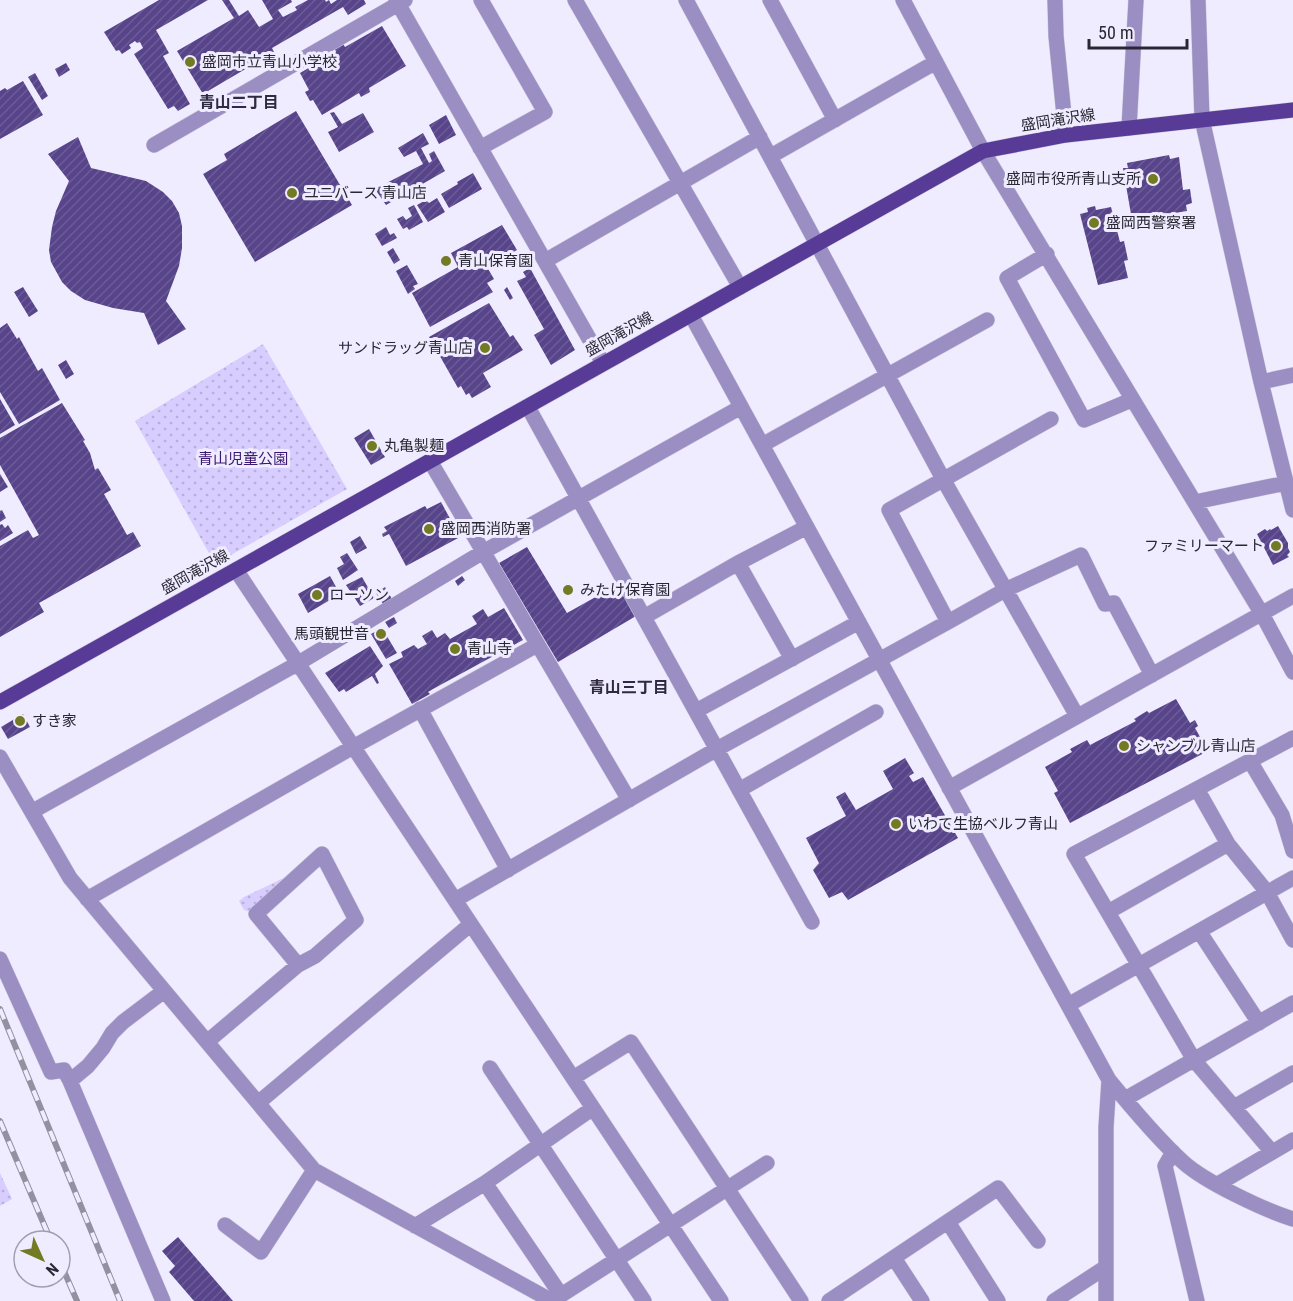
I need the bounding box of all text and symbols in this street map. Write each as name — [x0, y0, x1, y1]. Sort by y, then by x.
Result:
scale bar — [1089, 12, 1186, 50]
text: 50 m — [1098, 22, 1133, 43]
place label: 盛岡市立青山小学校 — [202, 53, 337, 71]
marker: 盛岡市立青山小学校 — [183, 55, 197, 69]
district label: 青山二丁目 — [199, 93, 279, 112]
street label: 盛岡滝沢線 — [1020, 105, 1096, 135]
place label: 盛岡市役所青山支所 — [1006, 170, 1141, 188]
marker: 盛岡市役所青山支所 — [1146, 172, 1160, 186]
place label: ユニバース 青山店 — [304, 184, 427, 202]
marker: ユニバース 青山店 — [285, 186, 299, 200]
place label: 盛岡西警察署 — [1106, 214, 1196, 232]
marker: 盛岡西警察署 — [1087, 216, 1101, 230]
place label: 青山保育園 — [458, 252, 533, 270]
marker: 青山保育園 — [439, 254, 453, 268]
street label: 盛岡滝沢線 — [582, 308, 656, 360]
place label: サンドラッグ青山店 — [338, 339, 473, 357]
marker: サンドラッグ青山店 — [478, 341, 492, 355]
place label: 丸亀製麺 — [384, 437, 444, 455]
marker: 丸亀製麺 — [365, 439, 379, 453]
park label: 青山児童公園 — [198, 450, 288, 468]
place label: 盛岡西消防署 — [441, 520, 531, 538]
marker: 盛岡西消防署 — [422, 522, 436, 536]
place label: ファミリーマート — [1144, 537, 1264, 555]
marker: ファミリーマート — [1269, 539, 1283, 553]
street label: 盛岡滝沢線 — [158, 546, 232, 598]
place label: みたけ保育園 — [580, 581, 670, 599]
marker: みたけ保育園 — [561, 583, 575, 597]
place label: ローソン — [329, 586, 389, 604]
marker: ローソン — [310, 588, 324, 602]
place label: 馬頭観世音 — [294, 625, 369, 643]
marker: 馬頭観世音 — [374, 627, 388, 641]
place label: 青山寺 — [467, 640, 512, 658]
marker: 青山寺 — [448, 642, 462, 656]
district label: 青山三丁目 — [589, 678, 669, 697]
place label: すき家 — [32, 712, 77, 730]
marker: すき家 — [13, 714, 27, 728]
place label: シャンブル青山店 — [1136, 737, 1256, 755]
marker: シャンブル青山店 — [1117, 739, 1131, 753]
place label: いわて生協ベルフ青山 — [908, 815, 1058, 833]
marker: いわて生協ベルフ青山 — [889, 817, 903, 831]
north arrow — [12, 1229, 72, 1289]
text: N — [42, 1259, 62, 1279]

